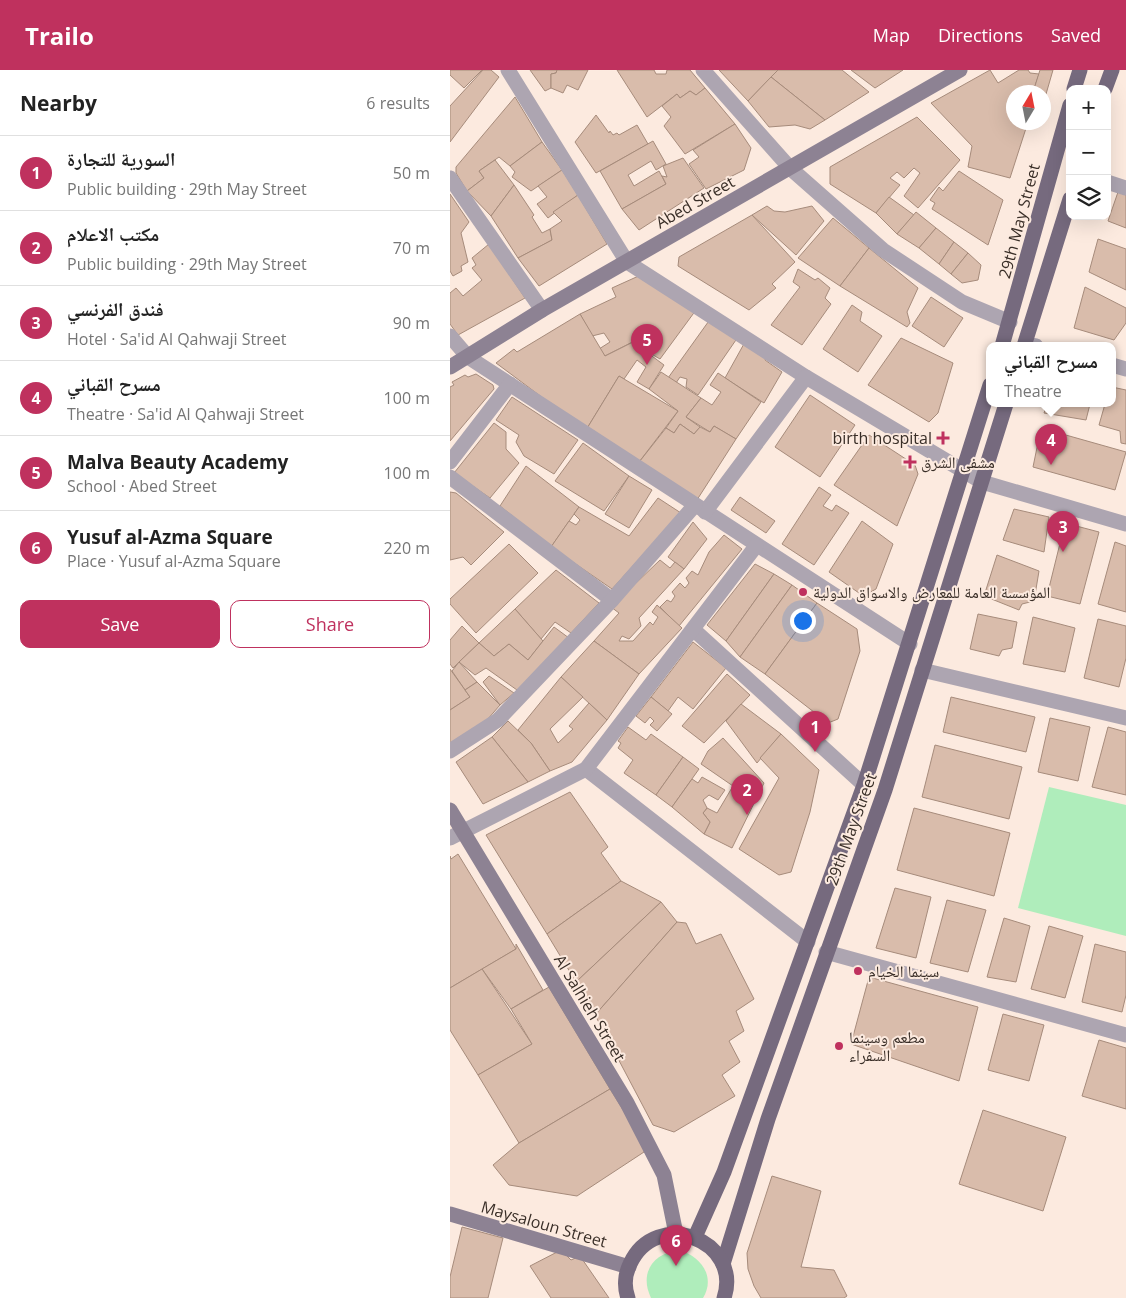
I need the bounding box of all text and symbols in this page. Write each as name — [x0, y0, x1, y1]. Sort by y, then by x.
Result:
text: Trailo — [25, 19, 94, 52]
text: Map — [873, 23, 910, 47]
text: Directions — [938, 23, 1023, 47]
text: Saved — [1051, 23, 1101, 47]
north arrow — [1006, 85, 1051, 130]
map controls — [1066, 85, 1111, 220]
button: + — [1066, 85, 1111, 130]
text: Nearby — [20, 89, 97, 117]
text: 6 results — [366, 92, 430, 114]
button: − — [1066, 130, 1111, 175]
text: السورية للتجارة — [67, 146, 175, 172]
street label: 29th May Street — [993, 161, 1045, 281]
text: 1 — [31, 162, 41, 184]
text: 50 m — [393, 162, 430, 184]
street label: Abed Street — [652, 170, 739, 233]
button: layers — [1066, 175, 1111, 220]
text: Public building · 29th May Street — [67, 178, 307, 200]
text: مكتب الاعلام — [67, 221, 159, 247]
text: 2 — [31, 237, 41, 259]
text: 70 m — [393, 237, 430, 259]
text: Public building · 29th May Street — [67, 253, 307, 275]
text: فندق الفرنسي — [67, 296, 164, 322]
text: 3 — [31, 312, 41, 334]
text: 90 m — [393, 312, 430, 334]
pin: 5 — [631, 324, 663, 365]
text: Hotel · Sa'id Al Qahwaji Street — [67, 328, 287, 350]
popup — [986, 342, 1116, 407]
text: مسرح القباني — [1004, 348, 1098, 374]
text: مسرح القباني — [67, 371, 161, 397]
text: Theatre — [1004, 380, 1062, 402]
text: 4 — [31, 387, 41, 409]
text: 100 m — [384, 387, 430, 409]
text: Theatre · Sa'id Al Qahwaji Street — [67, 403, 304, 425]
pin: 4 — [1035, 424, 1067, 465]
place label: birth hospital — [832, 427, 932, 449]
marker: birth hospital — [936, 431, 950, 445]
text: Malva Beauty Academy — [67, 449, 288, 475]
place label: مشفى الشرق — [921, 451, 995, 473]
marker: مشفى الشرق — [903, 455, 917, 469]
text: 5 — [31, 462, 41, 484]
text: 100 m — [384, 462, 430, 484]
text: School · Abed Street — [67, 475, 217, 497]
pin: 3 — [1047, 511, 1079, 552]
text: Yusuf al-Azma Square — [67, 524, 273, 550]
text: 6 — [31, 537, 41, 559]
text: 220 m — [384, 537, 430, 559]
text: Place · Yusuf al-Azma Square — [67, 550, 281, 572]
place label: المؤسسة العامة للمعارض والاسواق الدولية — [813, 581, 1050, 603]
marker: المؤسسة العامة للمعارض والاسواق الدولية — [797, 586, 809, 598]
button: Save — [20, 600, 220, 648]
button: Share — [230, 600, 430, 648]
your location — [790, 608, 816, 634]
pin: 1 — [799, 711, 831, 752]
street label: 29th May Street — [820, 769, 882, 888]
pin: 2 — [731, 774, 763, 815]
street label: Al Salhieh Street — [549, 950, 631, 1066]
place label: سينما الخيام — [868, 960, 939, 982]
marker: سينما الخيام — [852, 965, 864, 977]
place label: مطعم وسينما السفراء — [849, 1026, 925, 1066]
marker: مطعم وسينما السفراء — [833, 1040, 845, 1052]
street label: Maysaloun Street — [479, 1196, 610, 1253]
pin: 6 — [660, 1225, 692, 1266]

